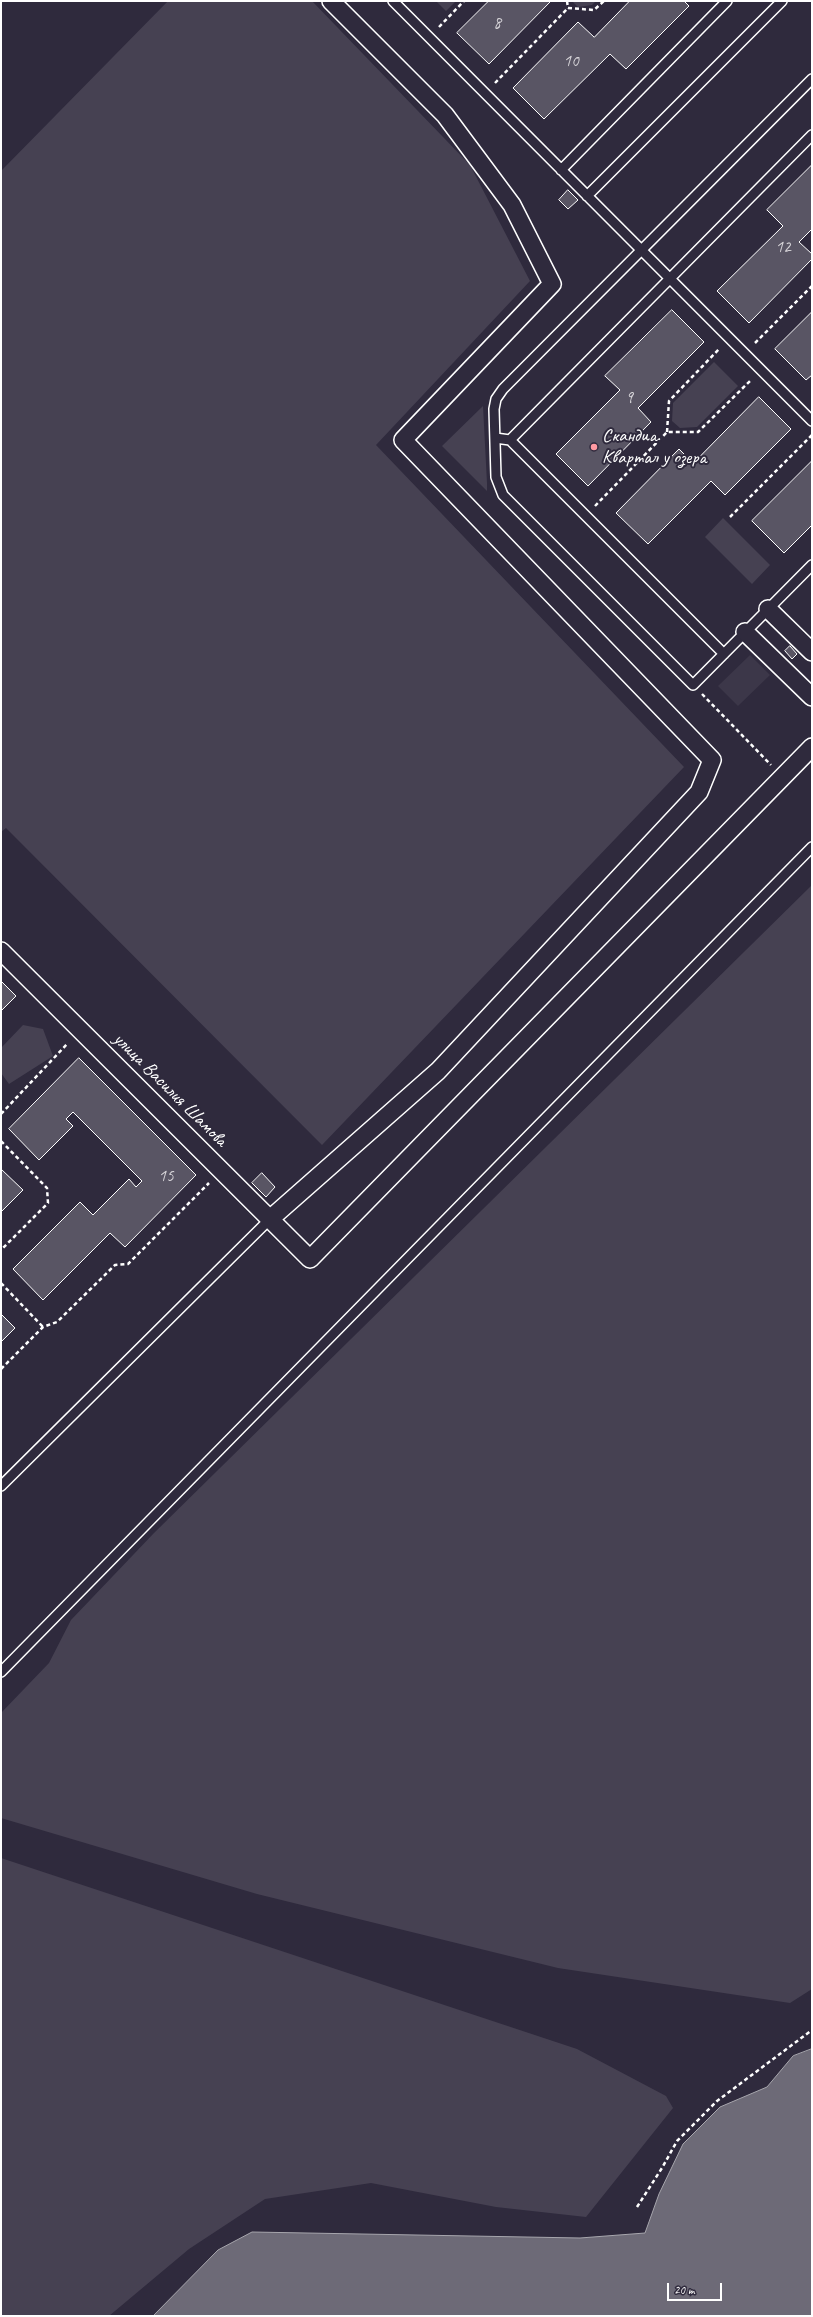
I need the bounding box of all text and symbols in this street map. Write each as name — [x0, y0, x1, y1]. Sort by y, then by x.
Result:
house number: 8 — [493, 14, 501, 34]
house number: 10 — [563, 52, 579, 72]
house number: 12 — [775, 238, 791, 258]
house number: 9 — [625, 389, 633, 409]
place label: Скандиа. Квартал у озера — [602, 425, 706, 469]
marker: Скандиа. Квартал у озера — [589, 442, 599, 452]
street label: улица Василия Шамова — [108, 1028, 232, 1152]
house number: 15 — [158, 1167, 174, 1187]
scale bar — [669, 2275, 724, 2301]
text: 20 m — [674, 2282, 694, 2298]

